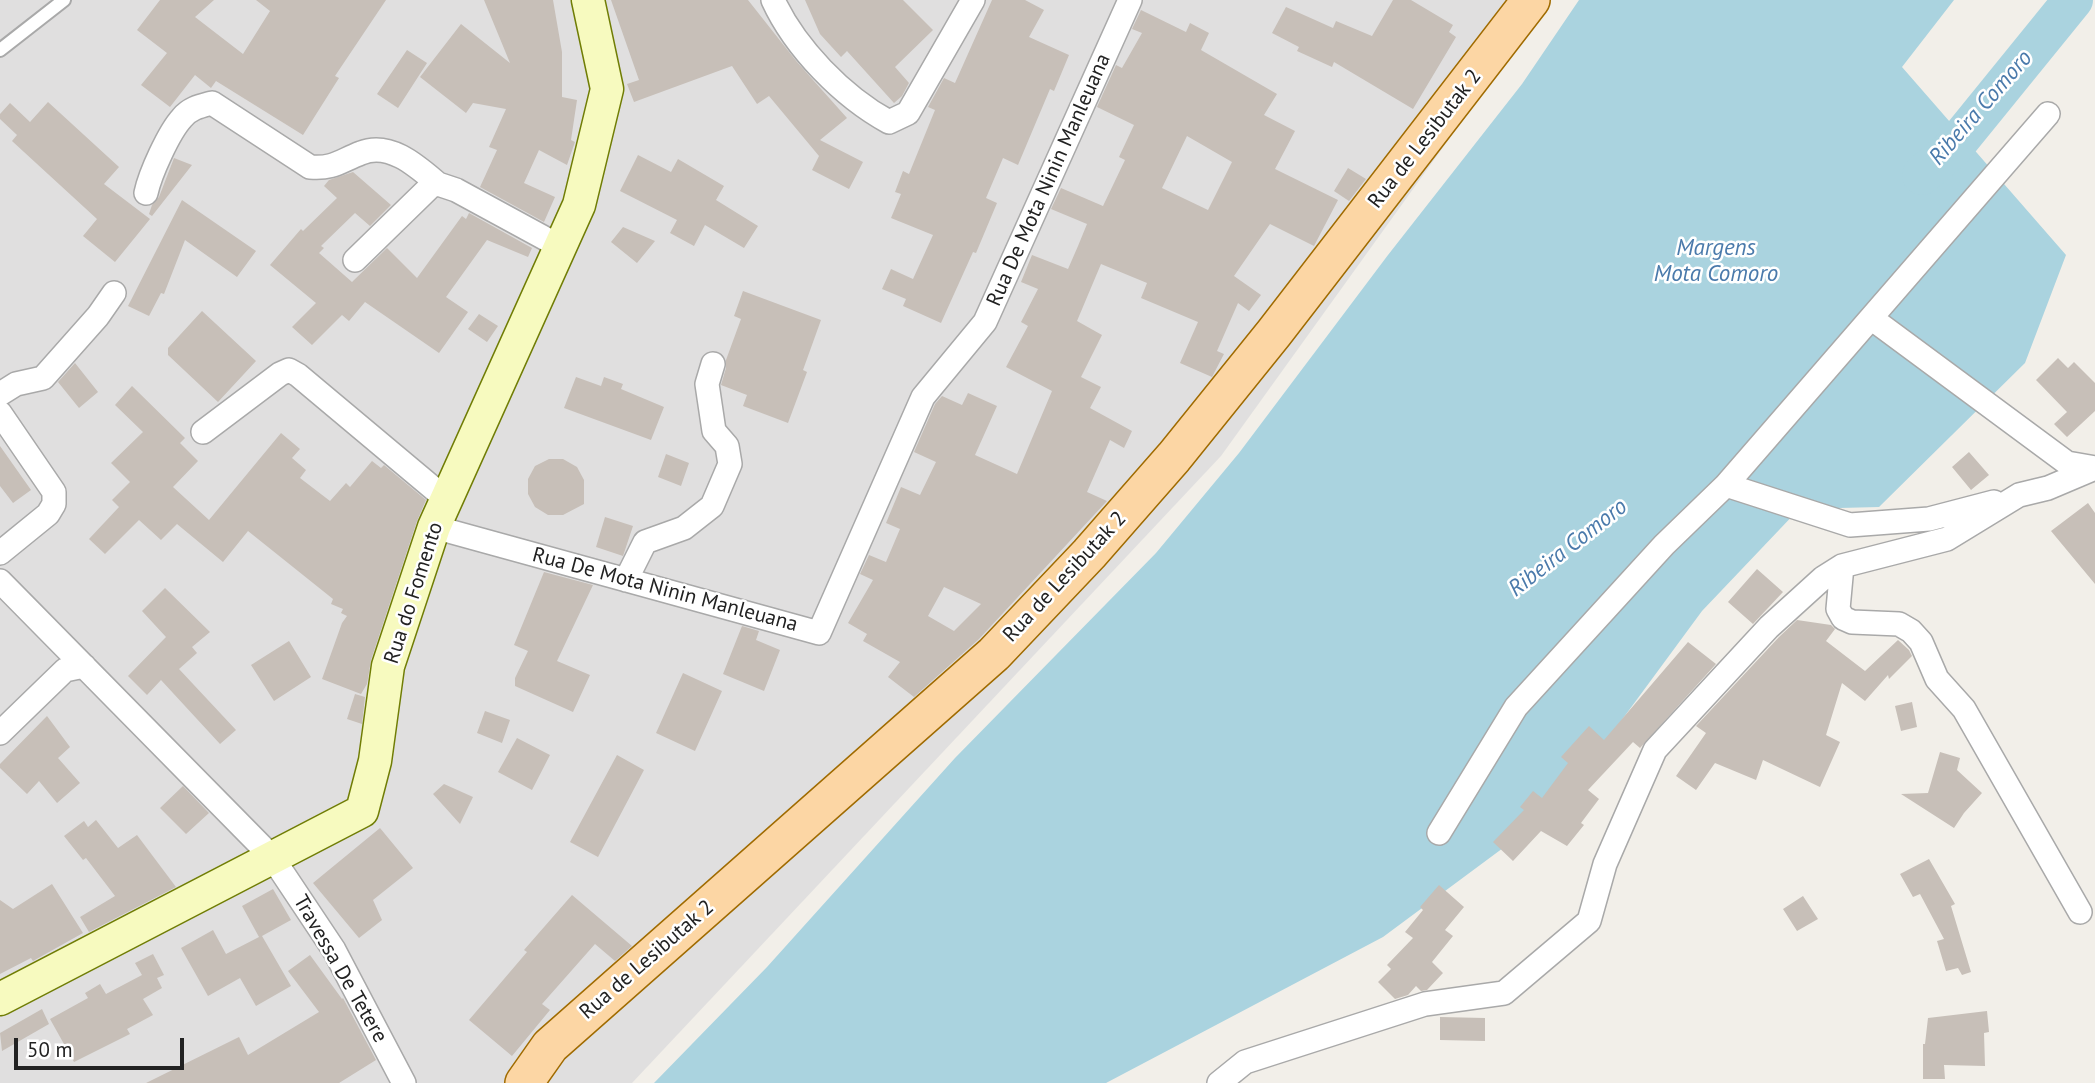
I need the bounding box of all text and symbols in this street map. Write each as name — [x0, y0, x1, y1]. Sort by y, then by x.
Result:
water label: Ribeira Comoro — [1924, 45, 2038, 171]
street label: Rua De Mota Ninin Manleuana — [982, 50, 1116, 310]
street label: Rua de Lesibutak 2 — [1363, 65, 1487, 213]
water label: Margens Mota Comoro — [1654, 234, 1778, 288]
water label: Ribeira Comoro — [1503, 493, 1633, 603]
street label: Rua de Lesibutak 2 — [998, 507, 1132, 647]
street label: Rua do Fomento — [379, 519, 449, 667]
street label: Rua De Mota Ninin Manleuana — [530, 542, 800, 638]
street label: Travessa De Tetere — [288, 891, 392, 1047]
street label: Rua de Lesibutak 2 — [575, 895, 719, 1025]
scale bar — [18, 1024, 187, 1068]
text: 50 m — [27, 1036, 73, 1063]

